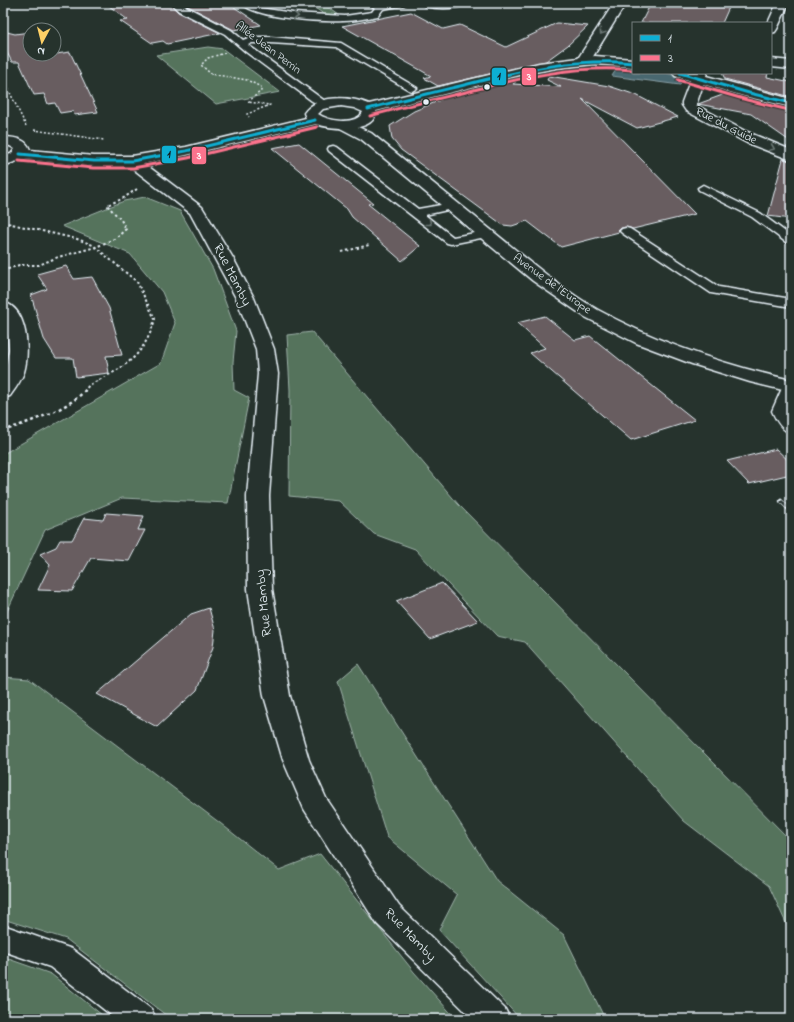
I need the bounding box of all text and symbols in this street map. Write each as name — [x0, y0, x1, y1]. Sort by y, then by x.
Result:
one-way arrow — [293, 11, 299, 20]
street label: Allée Jean Perrin — [231, 17, 305, 79]
north arrow — [22, 22, 62, 62]
legend — [632, 22, 772, 74]
one-way arrow — [599, 28, 607, 35]
text: 1 — [668, 30, 672, 48]
text: N — [36, 43, 46, 59]
text: 3 — [668, 50, 673, 68]
line badge: 1 — [491, 67, 507, 86]
line badge: 3 — [521, 67, 537, 86]
text: 1 — [497, 69, 501, 85]
text: 3 — [526, 69, 532, 85]
unlabelled marker — [482, 82, 492, 92]
unlabelled marker — [421, 97, 431, 107]
street label: Rue du Guide — [692, 103, 761, 150]
one-way arrow — [769, 144, 776, 152]
line badge: 1 — [161, 145, 177, 164]
line badge: 3 — [191, 146, 207, 165]
text: 1 — [167, 147, 171, 163]
text: 3 — [196, 148, 202, 164]
one-way arrow — [424, 219, 431, 226]
street label: Rue Mamby — [206, 240, 257, 311]
street label: Avenue de l'Europe — [509, 249, 596, 319]
street label: Rue Mamby — [250, 568, 279, 638]
street label: Rue Mamby — [378, 903, 441, 967]

